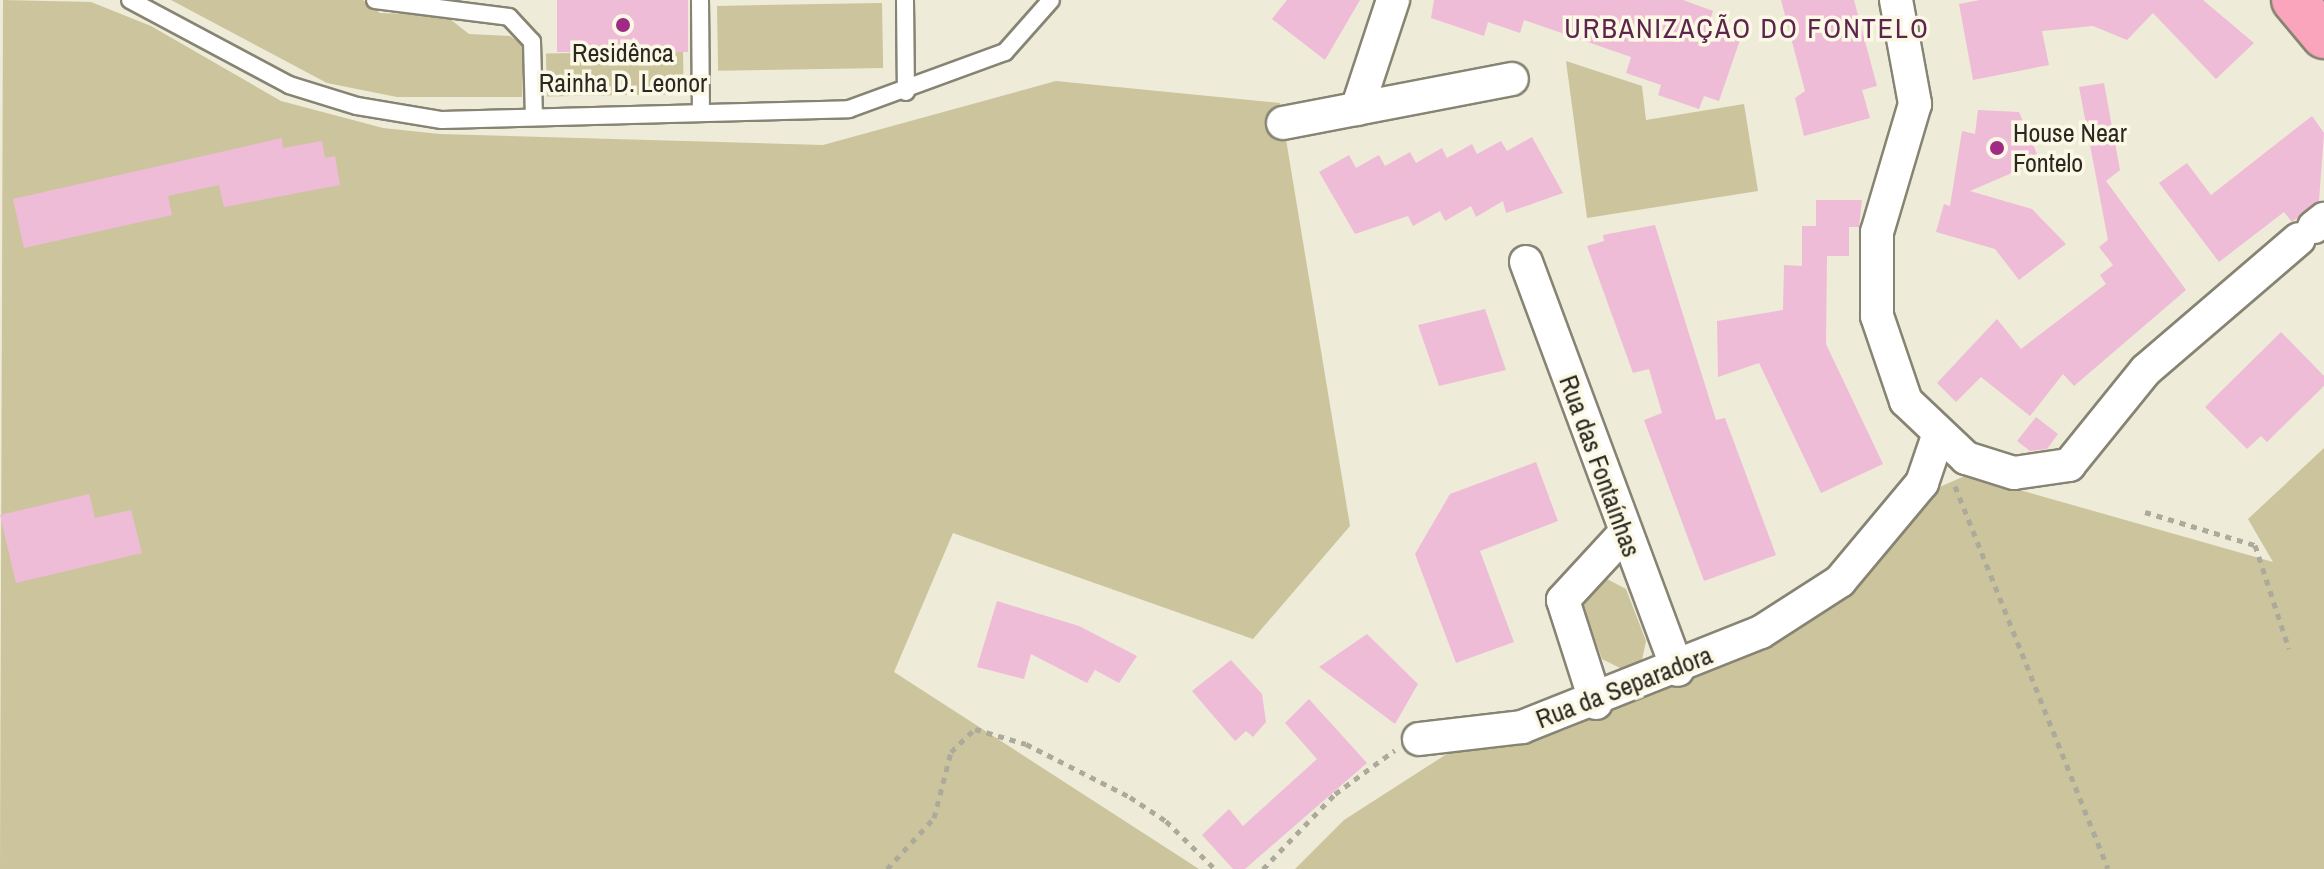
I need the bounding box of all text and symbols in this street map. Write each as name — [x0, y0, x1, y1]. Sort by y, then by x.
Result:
district label: URBANIZAÇÃO DO FONTELO — [1564, 11, 1930, 45]
marker: Residênca Rainha D. Leonor — [614, 16, 632, 34]
place label: Residênca Rainha D. Leonor — [539, 37, 707, 98]
place label: House Near Fontelo — [2013, 117, 2127, 178]
marker: House Near Fontelo — [1988, 139, 2006, 157]
street label: Rua das Fontaínhas — [1553, 371, 1647, 561]
street label: Rua da Separadora — [1532, 639, 1716, 735]

